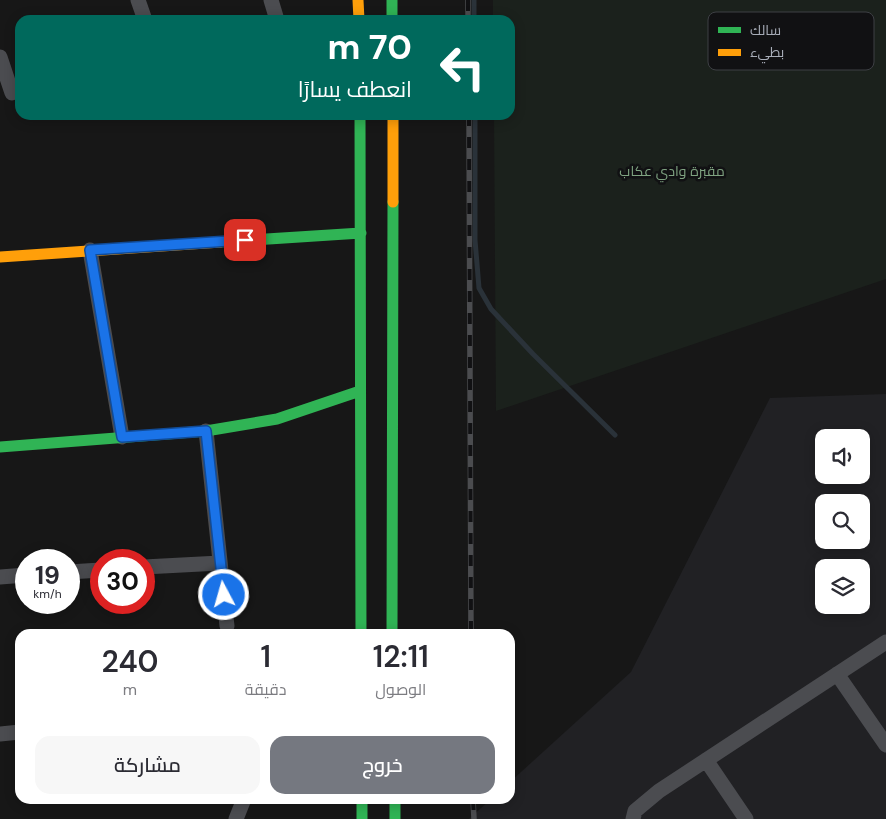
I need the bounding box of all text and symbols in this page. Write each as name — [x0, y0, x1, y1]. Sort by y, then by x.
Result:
legend — [708, 12, 874, 70]
text: سالك — [750, 21, 781, 39]
text: 70 m — [328, 24, 412, 70]
icon: left — [430, 35, 495, 100]
text: بطيء — [750, 43, 784, 64]
text: انعطف يسارًا — [298, 75, 412, 104]
park label: مقبرة وادي عكاب — [619, 162, 725, 183]
pin — [224, 219, 266, 261]
icon: arrive — [231, 226, 259, 254]
map controls — [815, 429, 870, 614]
button: sound — [815, 429, 870, 484]
button: search — [815, 494, 870, 549]
speed limit sign: 30 — [90, 549, 155, 614]
text: 19 — [35, 559, 60, 592]
button: layers — [815, 559, 870, 614]
position arrow — [197, 568, 249, 620]
text: km/h — [33, 586, 62, 602]
text: 1 — [260, 637, 271, 676]
text: 12:11 — [373, 637, 429, 676]
text: 240 — [101, 642, 158, 681]
text: m — [123, 679, 137, 700]
text: دقيقة — [245, 679, 286, 700]
text: الوصول — [375, 679, 426, 700]
button: مشاركة — [35, 736, 260, 794]
button: خروج — [270, 736, 495, 794]

